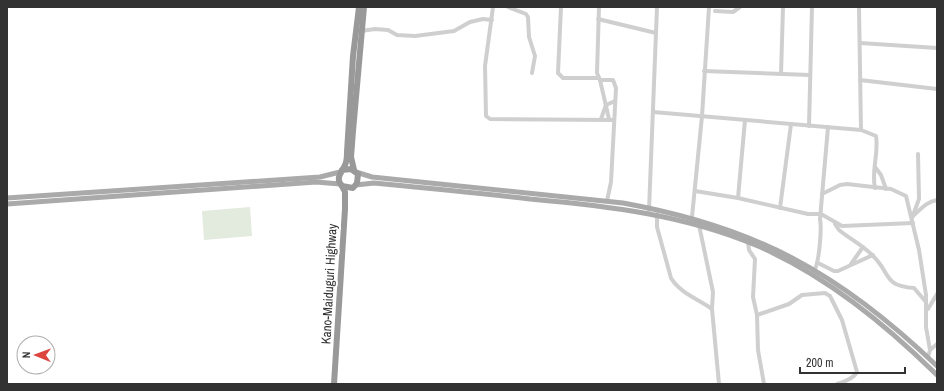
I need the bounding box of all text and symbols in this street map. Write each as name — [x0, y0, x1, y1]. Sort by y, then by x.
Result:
street label: Kano-Maiduguri Highway — [317, 223, 341, 345]
north arrow — [16, 335, 56, 375]
scale bar — [800, 349, 905, 375]
text: N — [19, 351, 33, 358]
text: 200 m — [806, 355, 833, 371]

